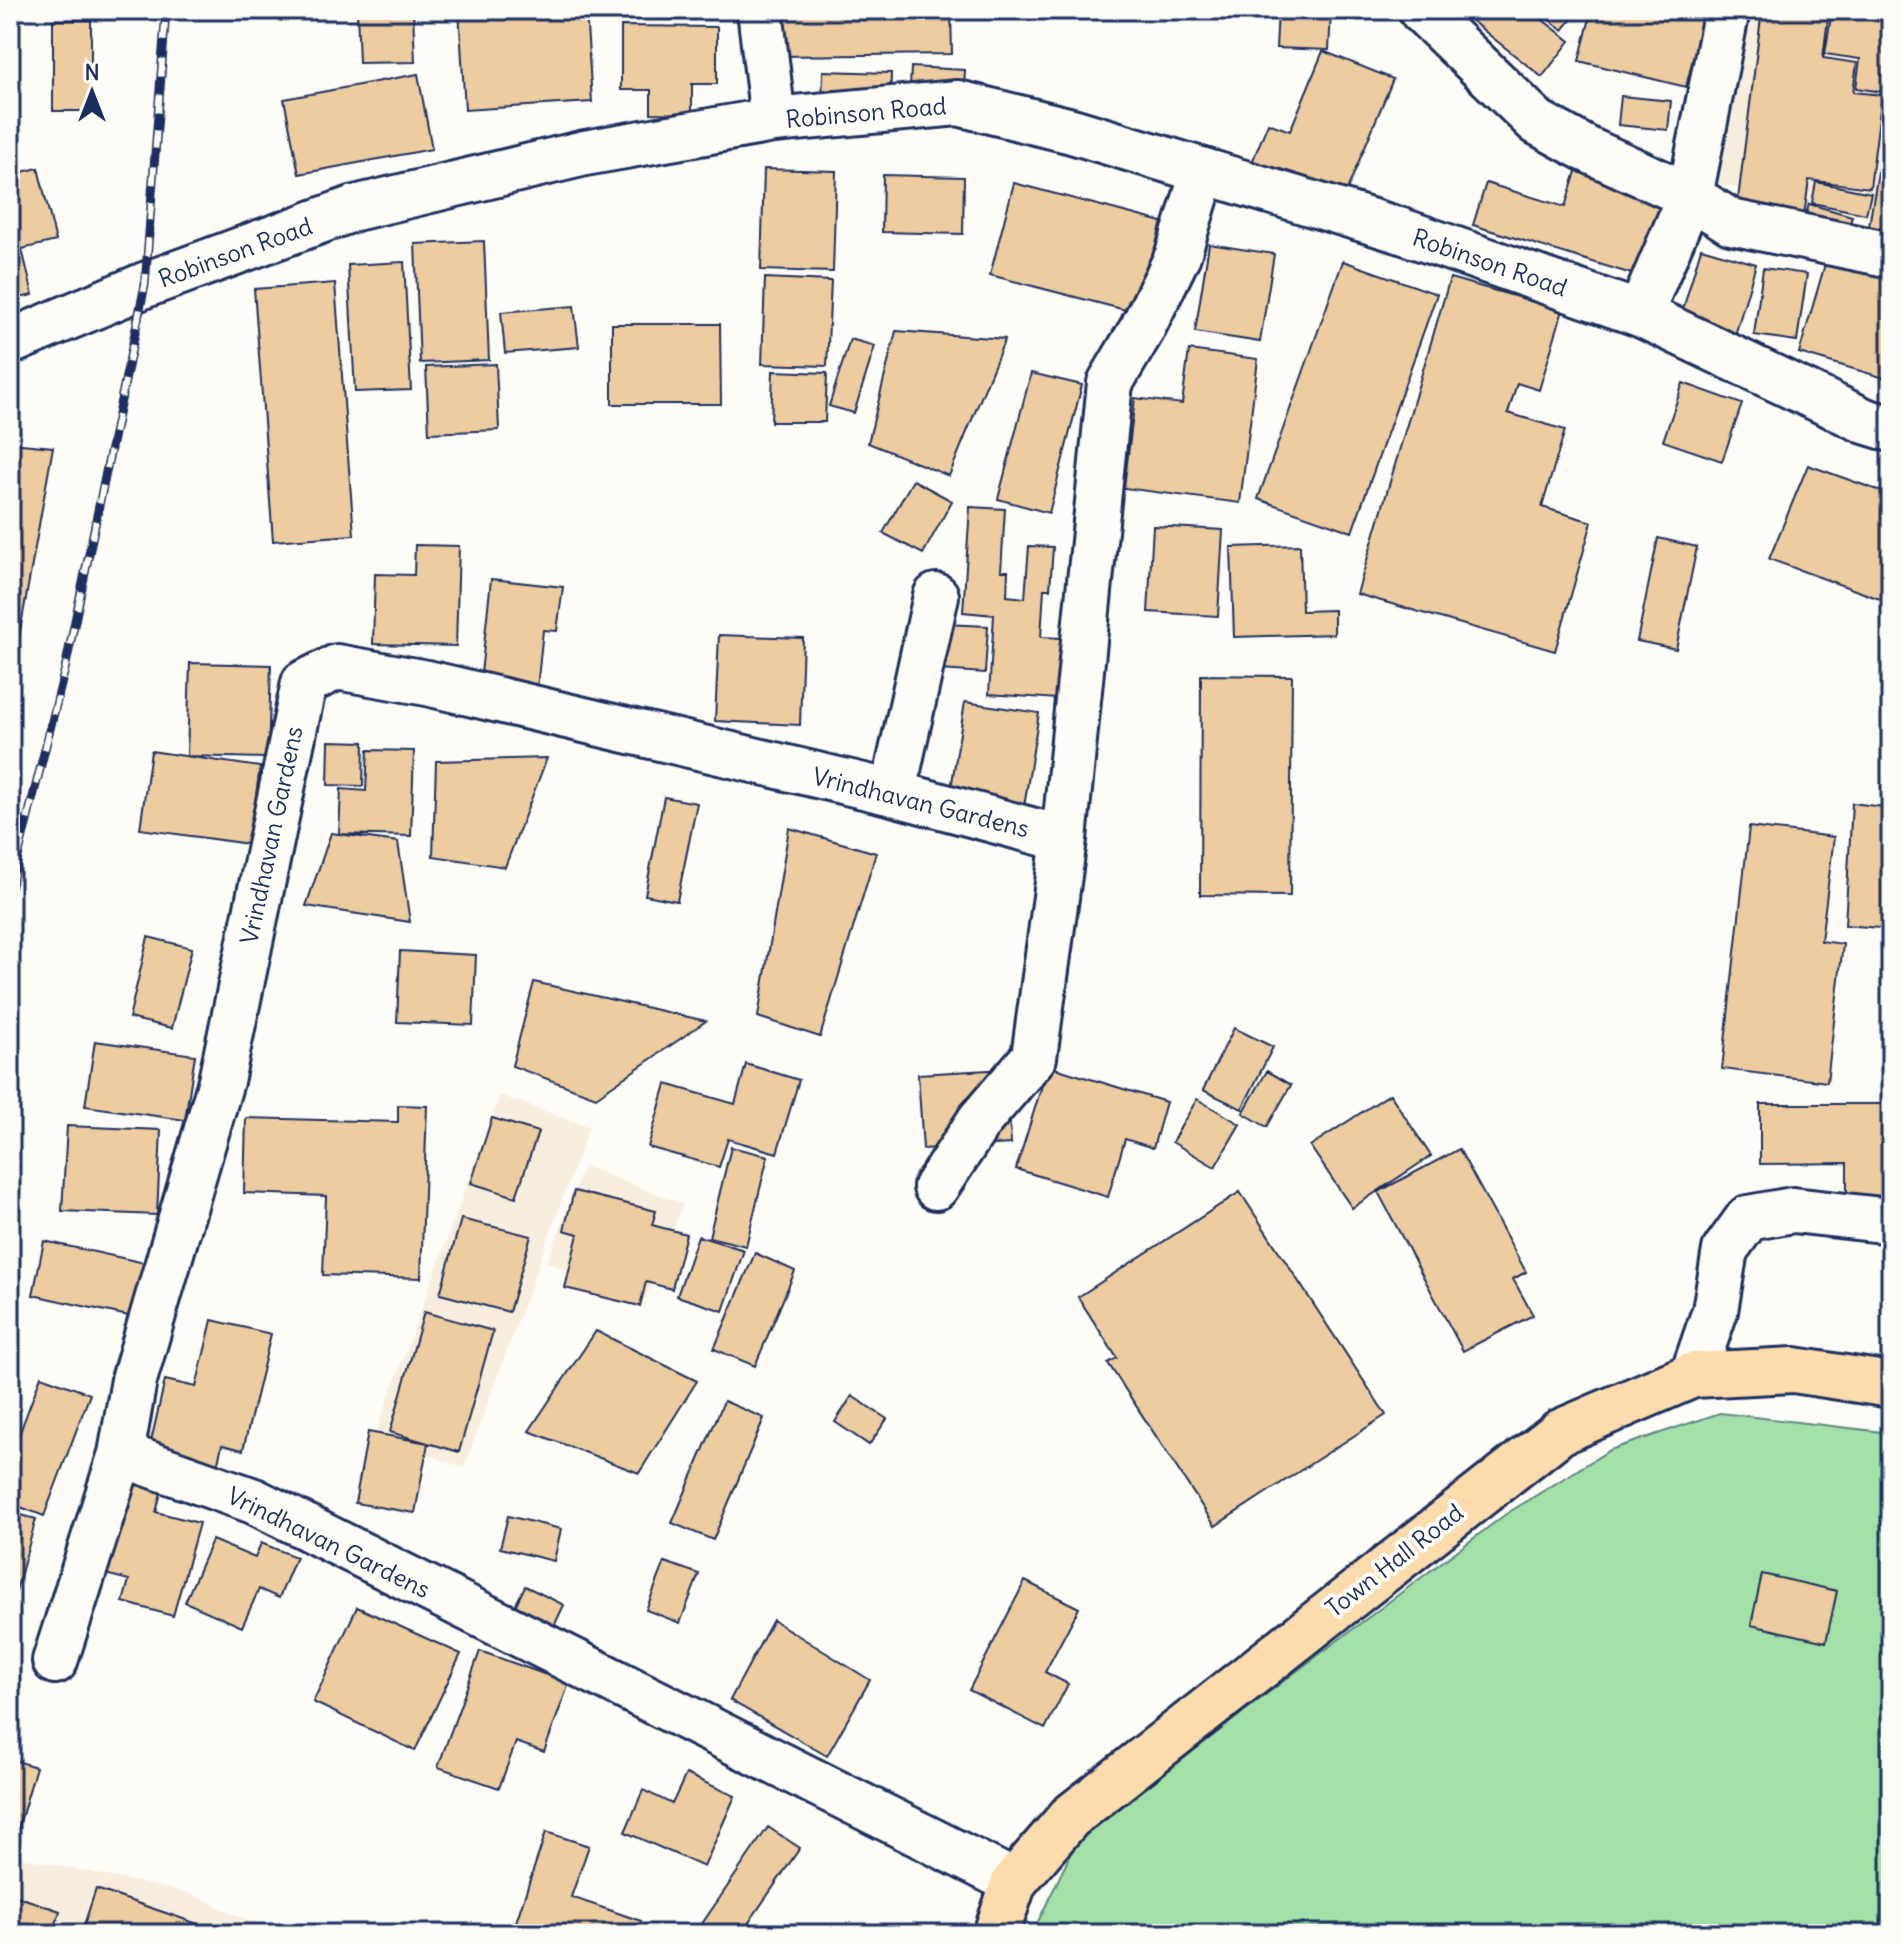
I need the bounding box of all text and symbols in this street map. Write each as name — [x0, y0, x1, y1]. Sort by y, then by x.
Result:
north arrow — [52, 52, 132, 132]
text: N — [84, 58, 100, 86]
street label: Robinson Road — [784, 90, 948, 134]
street label: Robinson Road — [154, 210, 316, 294]
street label: Robinson Road — [1409, 222, 1571, 302]
street label: Vrindhavan Gardens — [233, 723, 309, 947]
street label: Vrindhavan Gardens — [810, 761, 1032, 843]
street label: Vrindhavan Gardens — [223, 1480, 435, 1604]
street label: Town Hall Road — [1319, 1497, 1469, 1623]

